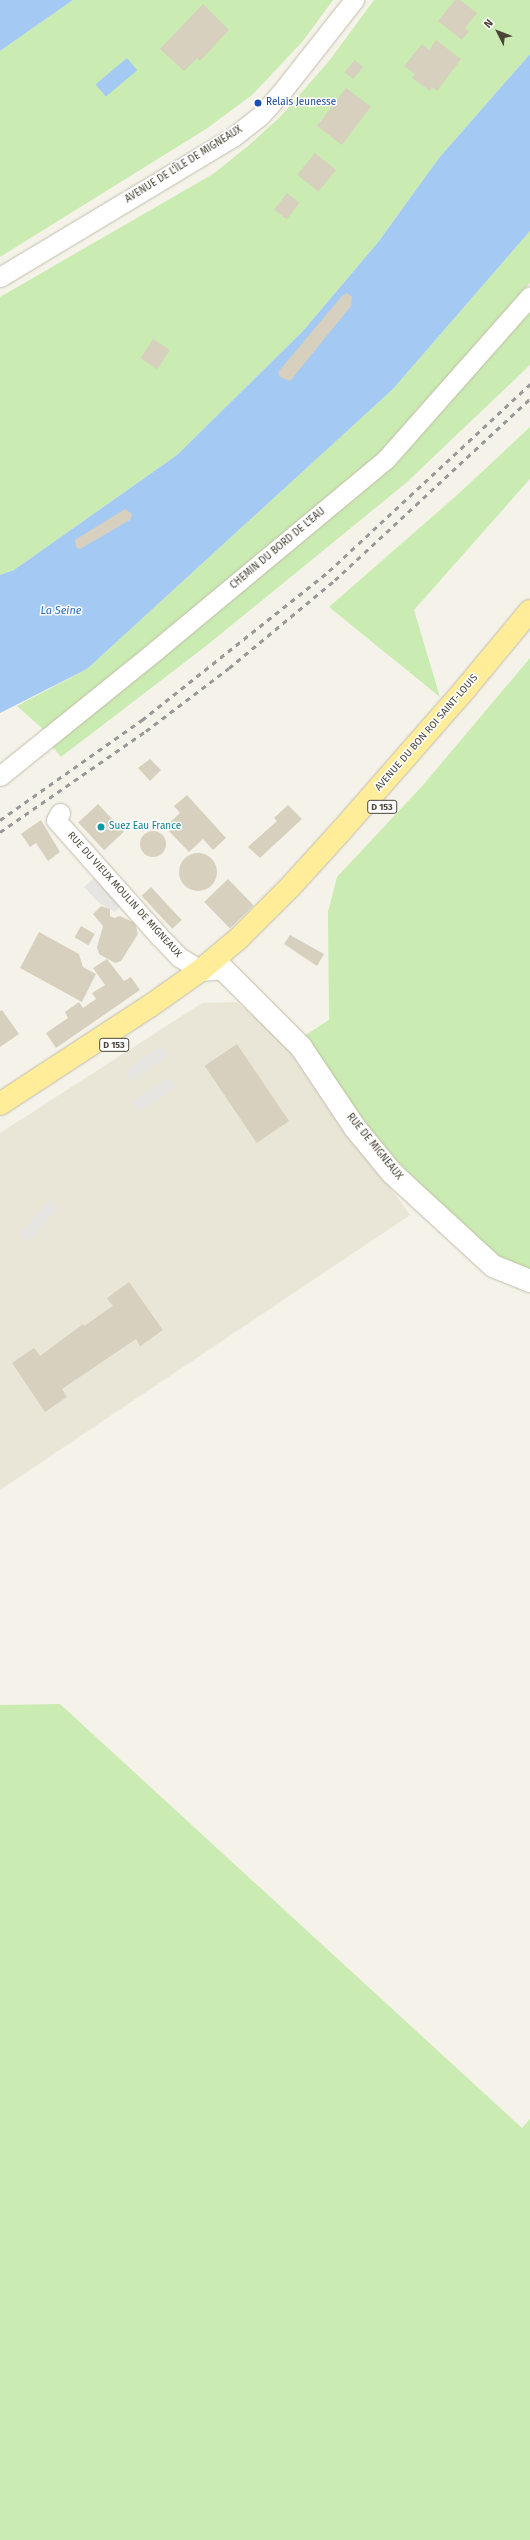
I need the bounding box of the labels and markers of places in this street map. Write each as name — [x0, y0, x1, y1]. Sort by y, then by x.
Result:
place label: Relais Jeunesse — [266, 97, 336, 109]
marker: Relais Jeunesse — [253, 98, 263, 108]
place label: Suez Eau France — [109, 821, 181, 833]
marker: Suez Eau France — [96, 822, 106, 832]

